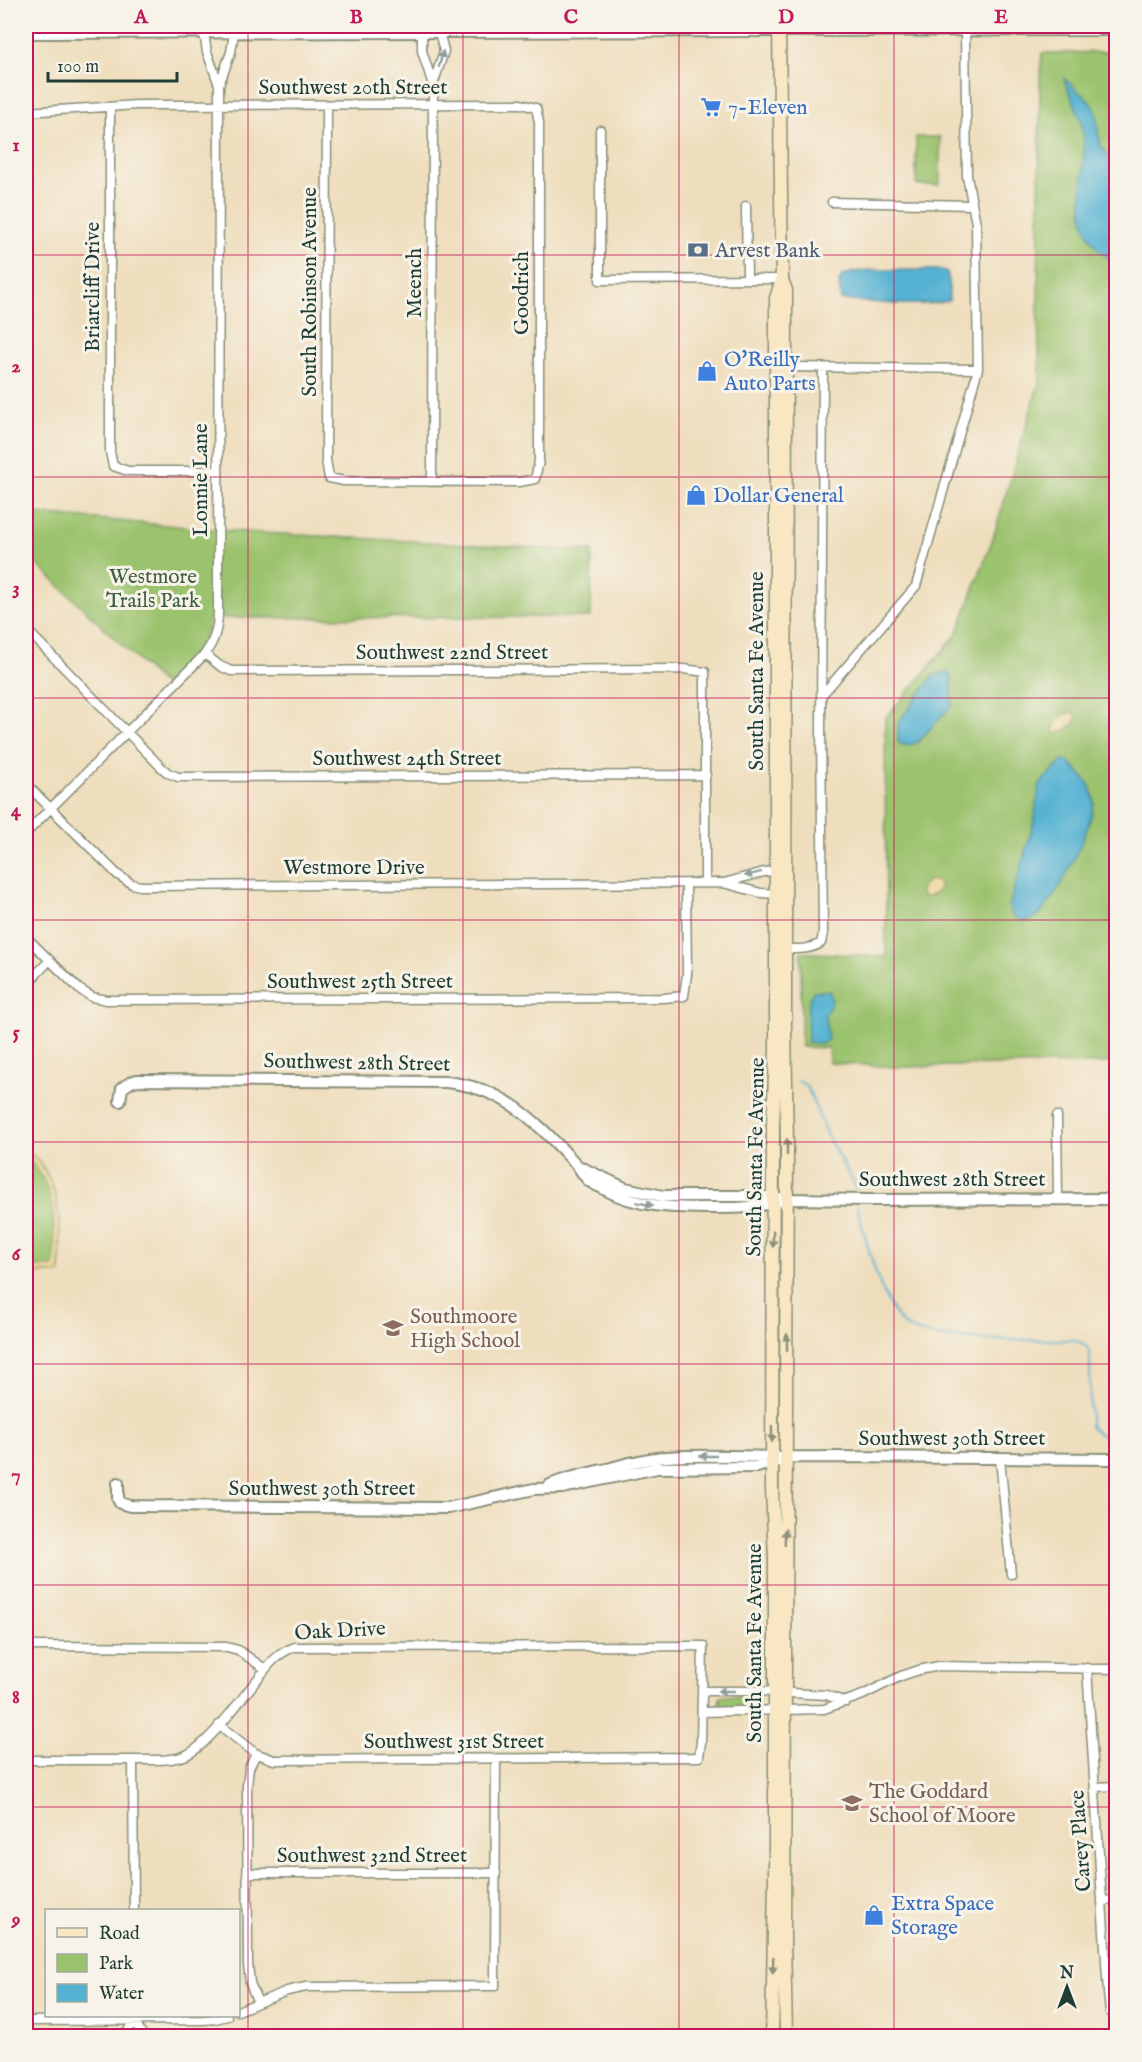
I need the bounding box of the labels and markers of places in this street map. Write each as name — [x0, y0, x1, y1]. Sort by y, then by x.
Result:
supermarket icon: 7-Eleven — [699, 95, 723, 119]
place label: 7-Eleven — [728, 95, 807, 122]
bank icon: Arvest Bank — [686, 238, 710, 262]
place label: Arvest Bank — [714, 238, 821, 265]
place label: O'Reilly Auto Parts — [723, 347, 816, 398]
shop icon: O'Reilly Auto Parts — [695, 359, 719, 383]
shop icon: Dollar General — [684, 483, 708, 507]
place label: Dollar General — [713, 483, 844, 510]
place label: Southmoore High School — [410, 1304, 520, 1355]
school or university icon: Southmoore High School — [381, 1316, 405, 1340]
place label: The Goddard School of Moore — [869, 1779, 1016, 1830]
school or university icon: The Goddard School of Moore — [840, 1791, 864, 1815]
place label: Extra Space Storage — [891, 1891, 995, 1942]
shop icon: Extra Space Storage — [862, 1903, 886, 1927]

